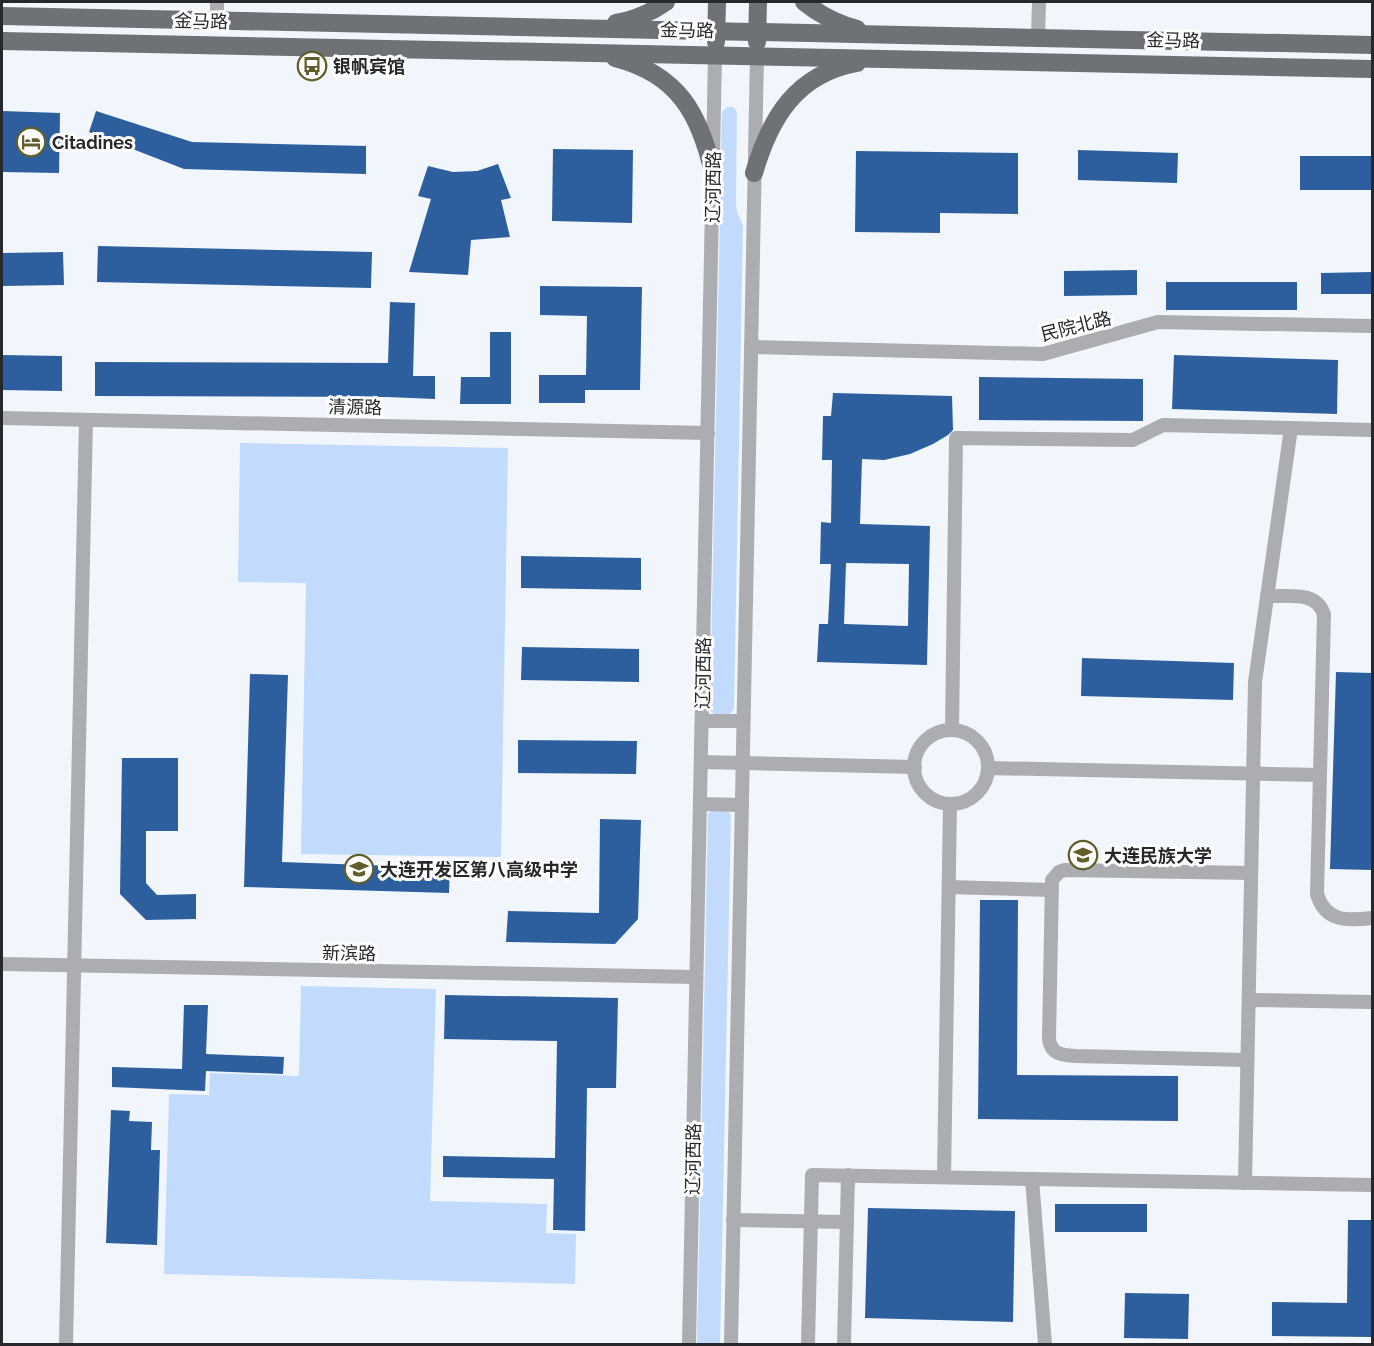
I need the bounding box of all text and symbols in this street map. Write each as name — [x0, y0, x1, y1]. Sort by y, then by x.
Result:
street label: 金马路 — [174, 10, 228, 32]
street label: 金马路 — [660, 19, 714, 41]
street label: 金马路 — [1146, 29, 1200, 51]
bus stop icon: 银帆宾馆 — [296, 50, 328, 82]
place label: 银帆宾馆 — [333, 56, 405, 77]
hotel icon: Citadines — [15, 126, 47, 158]
place label: Citadines — [52, 132, 133, 153]
street label: 辽河西路 — [702, 151, 724, 223]
street label: 民院北路 — [1039, 307, 1113, 345]
street label: 清源路 — [328, 396, 382, 418]
street label: 辽河西路 — [692, 637, 714, 709]
school or university icon: 大连民族大学 — [1067, 839, 1099, 871]
place label: 大连民族大学 — [1104, 845, 1212, 866]
school or university icon: 大连开发区第八高级中学 — [343, 853, 375, 885]
place label: 大连开发区第八高级中学 — [380, 859, 578, 880]
street label: 新滨路 — [322, 942, 376, 964]
street label: 辽河西路 — [682, 1123, 704, 1195]

